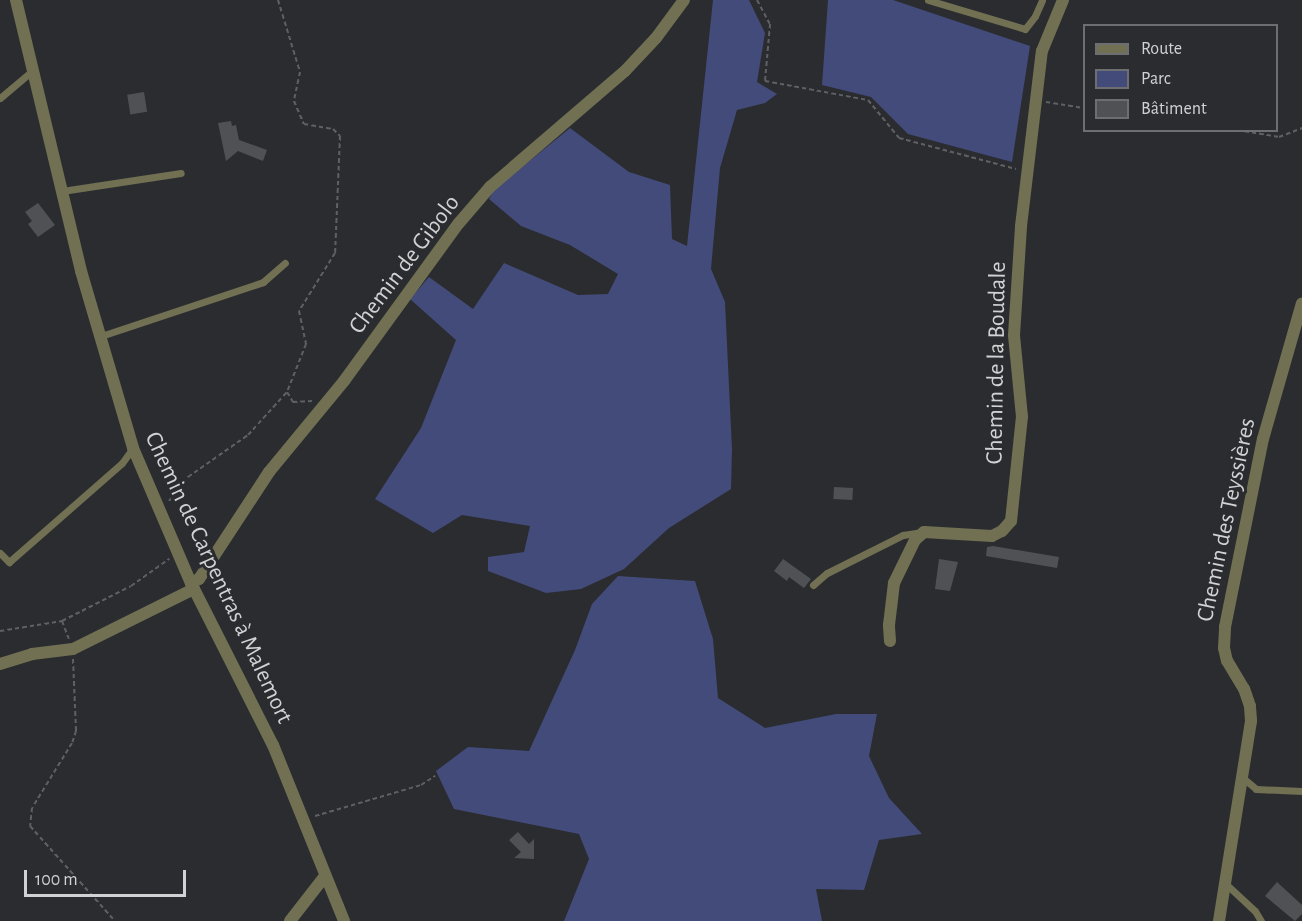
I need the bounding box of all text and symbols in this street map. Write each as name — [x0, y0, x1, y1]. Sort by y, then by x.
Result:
legend — [1083, 24, 1278, 132]
text: Route — [1141, 40, 1182, 58]
text: Parc — [1141, 70, 1171, 88]
text: Bâtiment — [1141, 100, 1207, 118]
street label: Chemin de Gibolo — [343, 190, 467, 340]
street label: Chemin de la Boudale — [981, 261, 1013, 465]
street label: Chemin des Teyssières — [1191, 416, 1263, 624]
street label: Chemin de Carpentras à Malemort — [138, 428, 298, 728]
scale bar — [27, 858, 189, 896]
text: 100 m — [35, 871, 78, 889]

